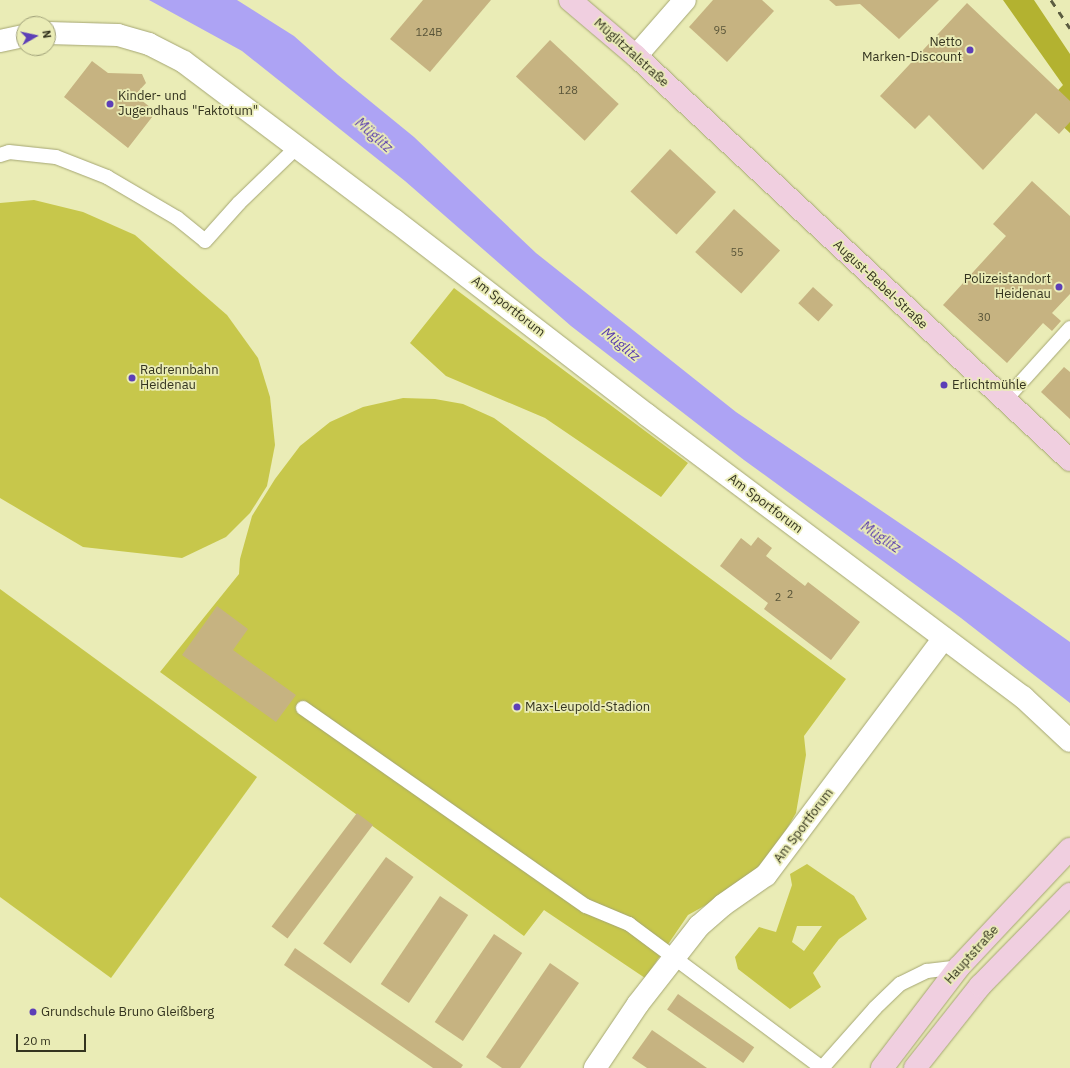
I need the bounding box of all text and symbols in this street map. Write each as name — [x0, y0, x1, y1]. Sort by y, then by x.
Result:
street label: Müglitztalstraße — [590, 15, 672, 91]
north arrow — [16, 16, 56, 56]
house number: 95 — [713, 23, 727, 37]
house number: 124B — [416, 25, 442, 39]
text: N — [39, 29, 54, 39]
place label: Netto Marken-Discount — [862, 35, 962, 66]
marker: Netto Marken-Discount — [965, 45, 975, 55]
house number: 128 — [558, 83, 578, 97]
place label: Kinder- und Jugendhaus "Faktotum" — [118, 89, 258, 120]
marker: Kinder- und Jugendhaus "Faktotum" — [105, 99, 115, 109]
water label: Müglitz — [352, 114, 396, 156]
street label: August-Bebel-Straße — [830, 237, 930, 333]
house number: 55 — [730, 245, 744, 259]
place label: Polizeistandort Heidenau — [964, 272, 1051, 303]
street label: Am Sportforum — [468, 273, 548, 341]
marker: Polizeistandort Heidenau — [1054, 282, 1064, 292]
house number: 30 — [977, 310, 991, 324]
water label: Müglitz — [599, 324, 643, 364]
place label: Radrennbahn Heidenau — [140, 363, 219, 394]
marker: Radrennbahn Heidenau — [127, 373, 137, 383]
place label: Erlichtmühle — [952, 377, 1026, 393]
marker: Erlichtmühle — [939, 380, 949, 390]
street label: Am Sportforum — [725, 471, 805, 537]
water label: Müglitz — [858, 518, 904, 556]
house number: 2 — [787, 587, 793, 601]
house number: 2 — [775, 590, 781, 604]
place label: Max-Leupold-Stadion — [525, 699, 650, 715]
marker: Max-Leupold-Stadion — [512, 702, 522, 712]
street label: Am Sportforum — [771, 786, 837, 866]
street label: Hauptstraße — [942, 922, 1002, 988]
place label: Grundschule Bruno Gleißberg — [41, 1004, 214, 1020]
marker: Grundschule Bruno Gleißberg — [28, 1007, 38, 1017]
scale bar — [18, 1026, 88, 1052]
text: 20 m — [23, 1033, 51, 1048]

